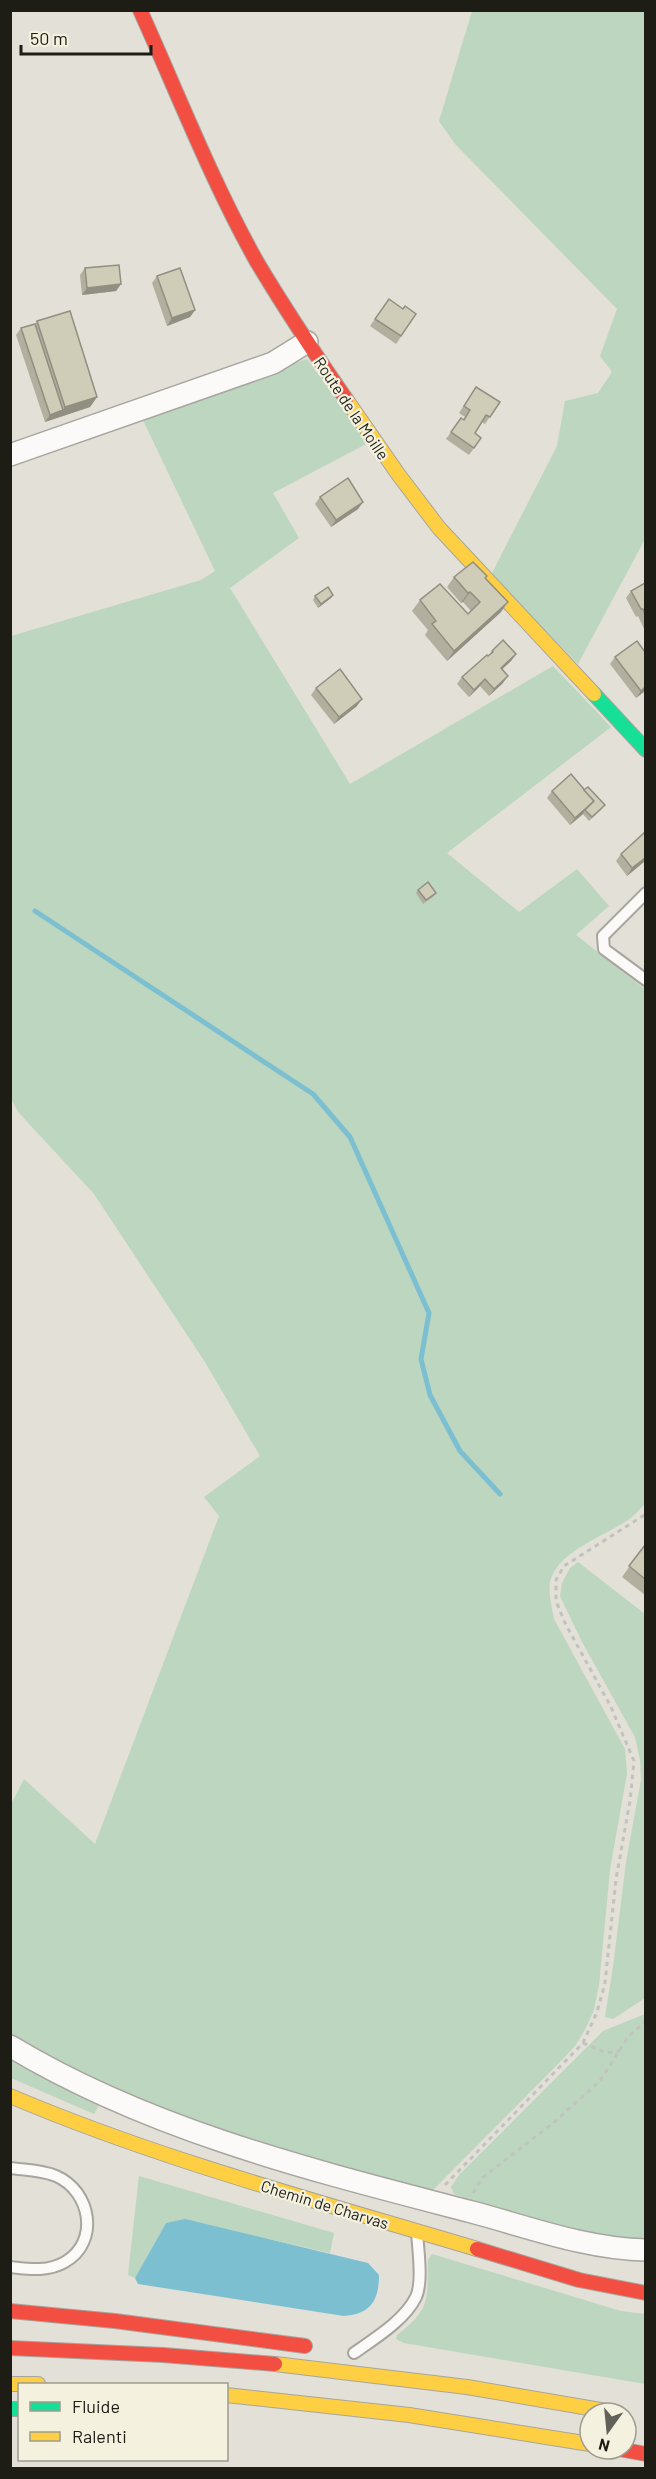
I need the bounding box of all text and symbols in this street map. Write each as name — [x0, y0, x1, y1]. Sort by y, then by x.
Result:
scale bar — [21, 18, 152, 56]
text: 50 m — [30, 27, 68, 49]
street label: Route de la Moille — [311, 353, 393, 463]
street label: Chemin de Charvas — [259, 2176, 391, 2232]
legend — [18, 2383, 228, 2461]
text: Fluide — [72, 2395, 120, 2417]
north arrow — [578, 2401, 638, 2461]
text: Ralenti — [72, 2425, 127, 2447]
text: N — [596, 2435, 612, 2457]

